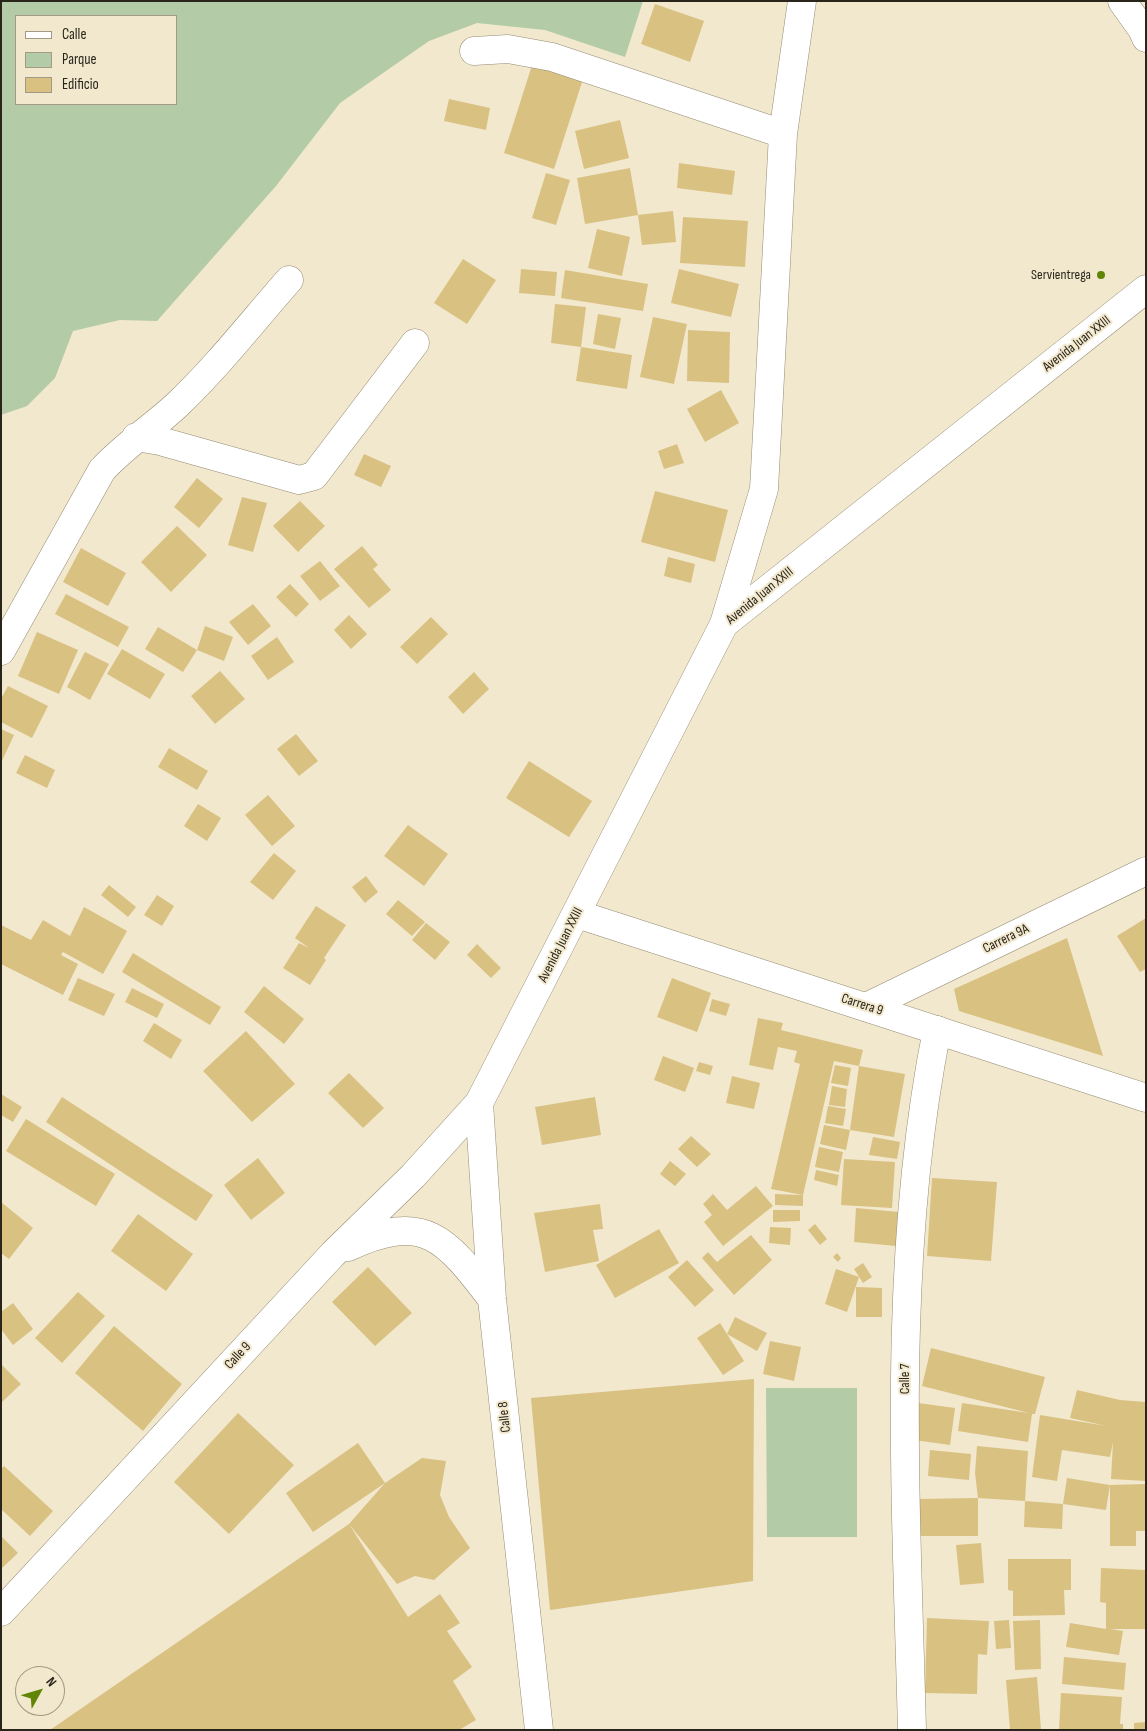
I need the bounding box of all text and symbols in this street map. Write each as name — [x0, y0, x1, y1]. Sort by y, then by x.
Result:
legend — [15, 15, 178, 105]
text: Calle — [62, 25, 86, 44]
text: Parque — [62, 50, 97, 69]
text: Edificio — [62, 75, 99, 94]
place label: Servientrega — [1031, 267, 1091, 283]
marker: Servientrega — [1095, 269, 1107, 281]
street label: Avenida Juan XXIII — [1040, 312, 1114, 376]
street label: Avenida Juan XXIII — [723, 564, 797, 628]
street label: Avenida Juan XXIII — [535, 905, 587, 985]
street label: Carrera 9A — [980, 921, 1032, 957]
street label: Carrera 9 — [839, 990, 885, 1020]
street label: Calle 9 — [221, 1339, 255, 1373]
street label: Calle 7 — [897, 1364, 913, 1394]
street label: Calle 8 — [495, 1401, 515, 1433]
north arrow — [15, 1666, 65, 1716]
text: N — [42, 1674, 60, 1690]

